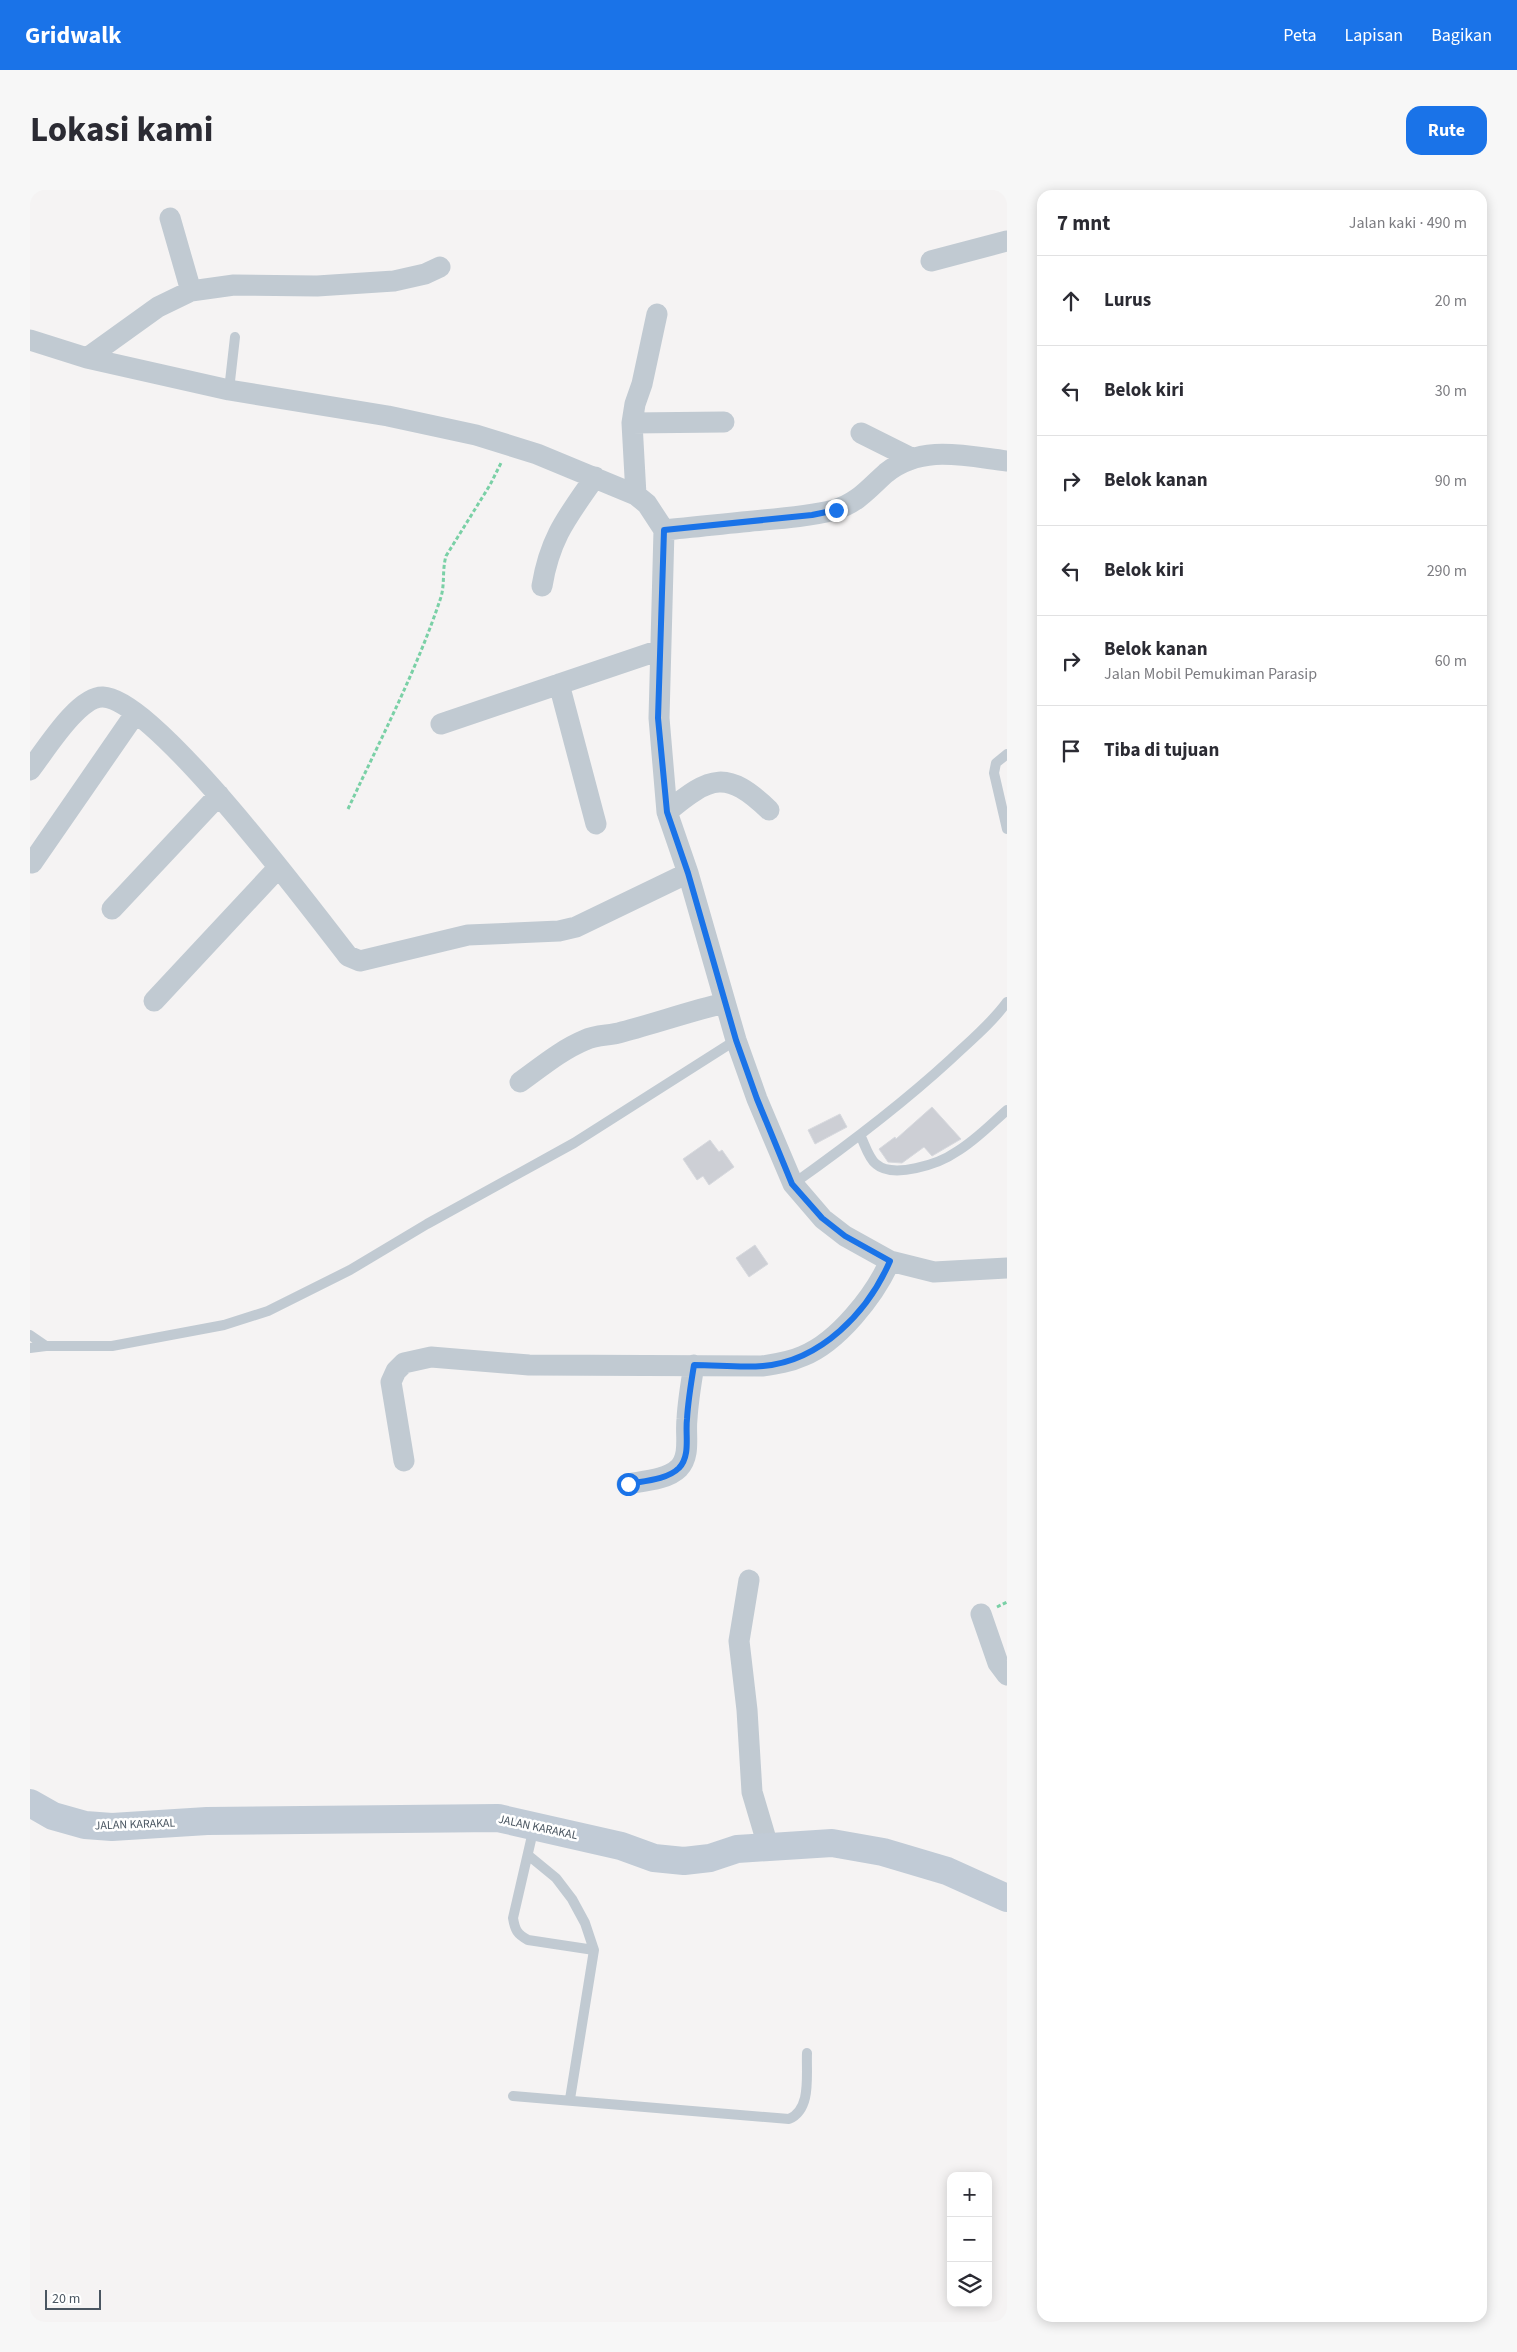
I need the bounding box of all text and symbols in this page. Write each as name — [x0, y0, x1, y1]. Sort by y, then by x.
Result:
text: Gridwalk — [25, 18, 121, 53]
text: Peta — [1283, 23, 1316, 48]
text: Lapisan — [1344, 23, 1403, 48]
text: Bagikan — [1431, 23, 1492, 48]
text: Lokasi kami — [30, 105, 213, 155]
button: Rute — [1406, 106, 1487, 155]
text: 7 mnt — [1057, 208, 1110, 238]
text: Jalan kaki · 490 m — [1349, 212, 1467, 234]
icon: ahead — [1057, 287, 1085, 315]
text: Lurus — [1104, 287, 1151, 314]
text: 20 m — [1435, 290, 1467, 312]
icon: left — [1057, 377, 1085, 405]
text: Belok kiri — [1104, 377, 1184, 404]
text: 30 m — [1435, 380, 1467, 402]
icon: right — [1057, 467, 1085, 495]
text: Belok kanan — [1104, 467, 1208, 494]
text: 90 m — [1435, 470, 1467, 492]
route end — [825, 499, 848, 522]
icon: left — [1057, 557, 1085, 585]
text: Belok kiri — [1104, 557, 1184, 584]
text: 290 m — [1427, 560, 1467, 582]
text: Belok kanan — [1104, 636, 1208, 663]
icon: right — [1057, 647, 1085, 675]
text: 60 m — [1435, 650, 1467, 672]
text: Jalan Mobil Pemukiman Parasip — [1104, 663, 1317, 685]
icon: arrive — [1057, 737, 1085, 765]
text: Tiba di tujuan — [1104, 737, 1219, 764]
route start — [617, 1473, 640, 1496]
street label: JALAN KARAKAL — [497, 1811, 579, 1844]
street label: JALAN KARAKAL — [94, 1815, 176, 1834]
map controls — [947, 2172, 992, 2307]
button: + — [947, 2172, 992, 2217]
button: − — [947, 2217, 992, 2262]
button: layers — [947, 2262, 992, 2307]
scale bar — [45, 2287, 101, 2310]
text: 20 m — [52, 2289, 80, 2309]

